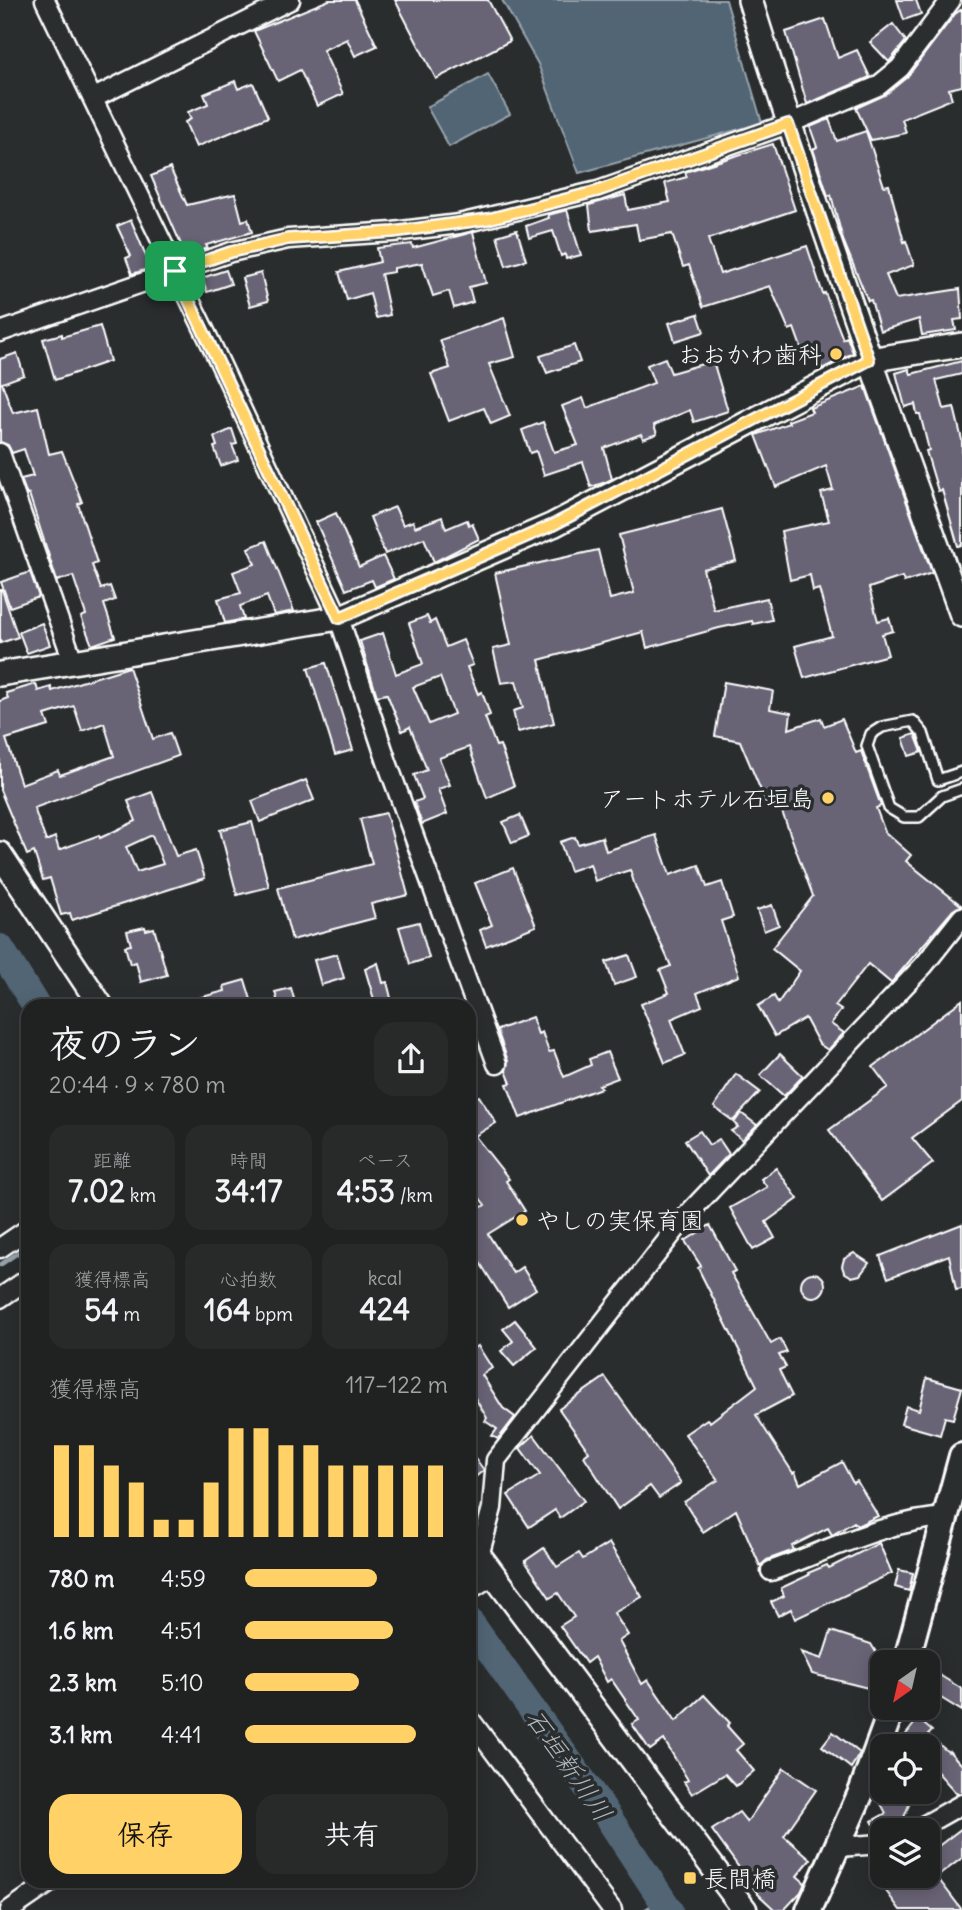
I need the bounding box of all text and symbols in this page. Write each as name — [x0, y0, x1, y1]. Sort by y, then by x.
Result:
pin — [145, 241, 205, 301]
icon: arrive — [156, 252, 194, 290]
place label: おおかわ歯科 — [678, 339, 822, 369]
marker: おおかわ歯科 — [828, 346, 844, 362]
place label: アートホテル石垣島 — [600, 783, 814, 813]
marker: アートホテル石垣島 — [820, 790, 836, 806]
text: 夜のラン — [49, 1020, 201, 1067]
button: share — [374, 1022, 448, 1096]
text: 20:44 · 9 × 780 m — [49, 1070, 226, 1099]
text: 距離 — [93, 1148, 131, 1172]
text: 時間 — [229, 1148, 268, 1172]
text: ペース — [357, 1148, 413, 1172]
text: 7.02 — [68, 1172, 125, 1210]
text: 34:17 — [215, 1172, 282, 1210]
text: 4:53 — [337, 1172, 395, 1210]
text: km — [125, 1183, 156, 1207]
text: /km — [395, 1183, 433, 1207]
place label: やしの実保育園 — [536, 1205, 704, 1235]
marker: やしの実保育園 — [514, 1212, 530, 1228]
text: kcal — [368, 1266, 402, 1290]
text: 獲得標高 — [74, 1267, 150, 1291]
text: 心拍数 — [220, 1267, 277, 1291]
text: 424 — [360, 1290, 410, 1328]
text: 54 — [84, 1291, 119, 1329]
text: 164 — [204, 1291, 251, 1329]
text: m — [119, 1302, 140, 1326]
text: bpm — [251, 1302, 293, 1326]
text: 117–122 m — [345, 1370, 448, 1399]
text: 獲得標高 — [49, 1374, 141, 1403]
text: 780 m — [49, 1564, 114, 1593]
text: 4:59 — [161, 1564, 206, 1593]
text: 1.6 km — [49, 1616, 114, 1645]
text: 4:51 — [161, 1616, 202, 1645]
north arrow — [870, 1650, 940, 1720]
map controls — [870, 1650, 940, 1888]
text: 2.3 km — [49, 1668, 117, 1697]
text: 5:10 — [161, 1668, 204, 1697]
water label: 石垣新川川 — [518, 1702, 620, 1828]
text: 3.1 km — [49, 1720, 112, 1749]
text: 4:41 — [161, 1720, 202, 1749]
button: locate — [870, 1734, 940, 1804]
button: 保存 — [49, 1794, 242, 1874]
button: 共有 — [256, 1794, 448, 1874]
button: layers — [870, 1818, 940, 1888]
place label: 長間橋 — [704, 1863, 776, 1893]
marker: 長間橋 — [682, 1870, 698, 1886]

